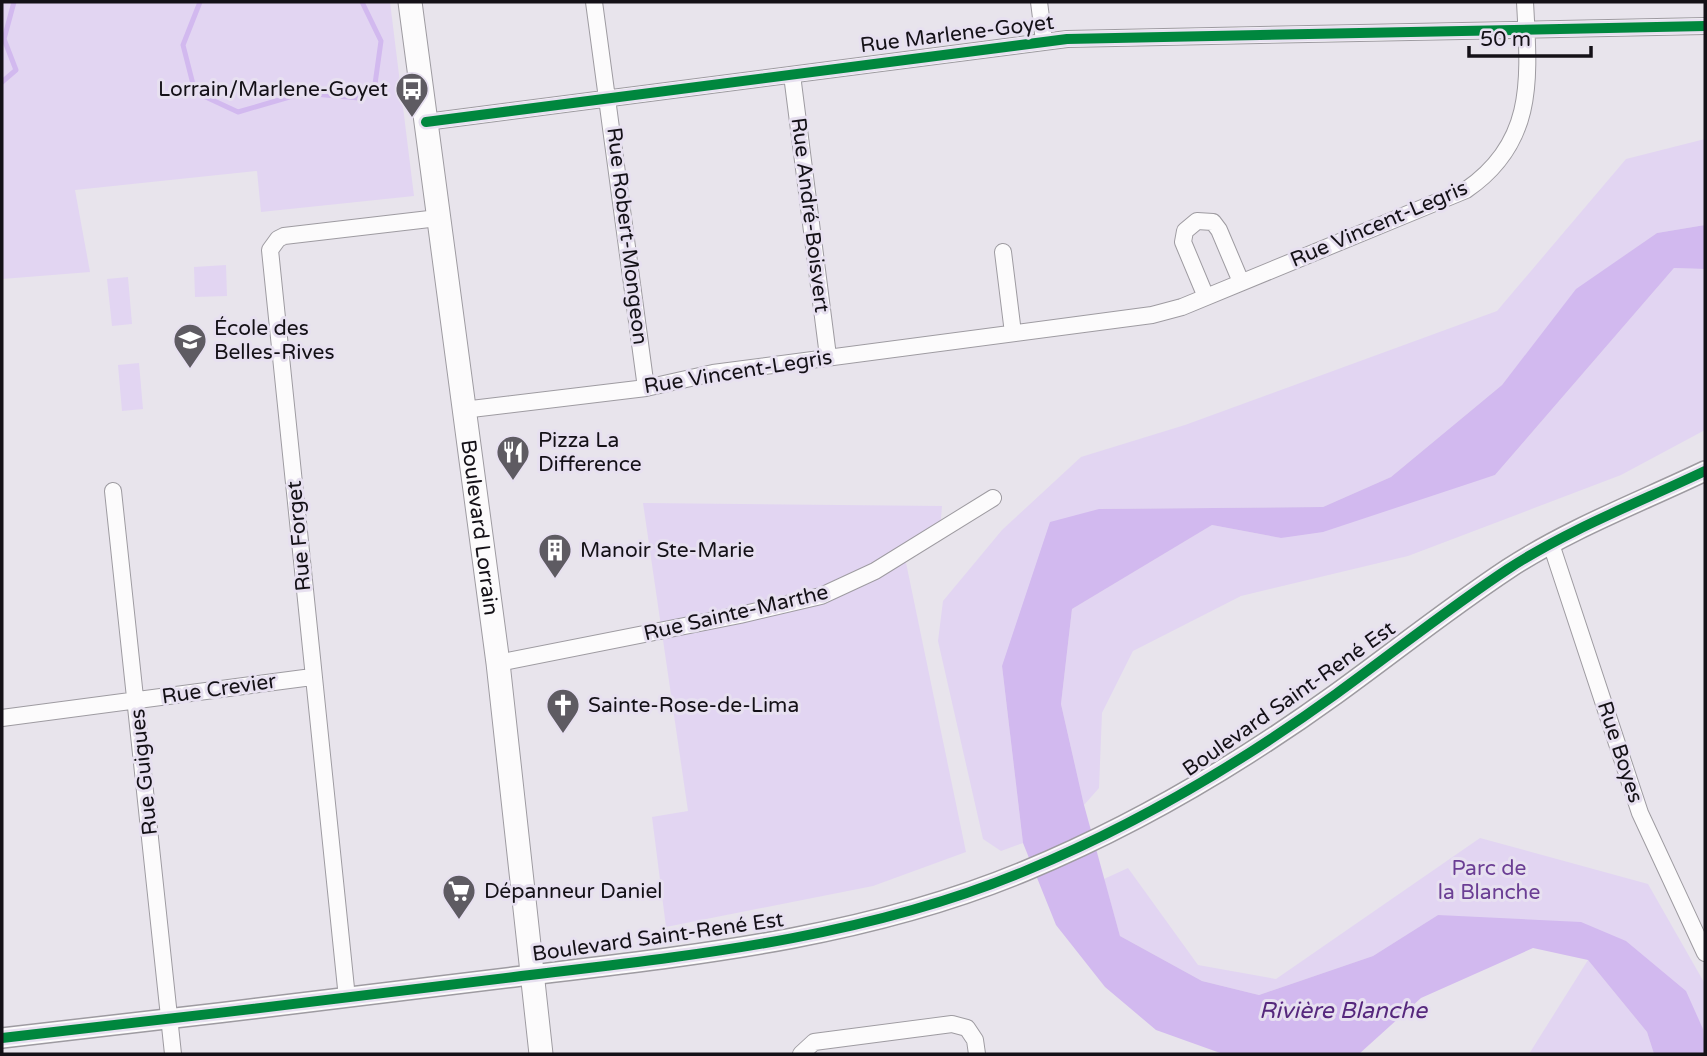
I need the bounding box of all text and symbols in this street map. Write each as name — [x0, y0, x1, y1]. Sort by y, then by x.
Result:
street label: Rue Marlene-Goyet — [859, 10, 1055, 58]
scale bar — [1469, 14, 1592, 58]
text: 50 m — [1480, 27, 1531, 52]
bus stop icon: Lorrain/Marlene-Goyet — [393, 70, 431, 119]
place label: Lorrain/Marlene-Goyet — [158, 77, 388, 102]
street label: Rue André-Boisvert — [786, 116, 834, 314]
street label: Rue Robert-Mongeon — [601, 126, 653, 346]
street label: Rue Vincent-Legris — [1287, 175, 1471, 273]
place label: École des Belles-Rives — [214, 316, 334, 365]
school or university icon: École des Belles-Rives — [171, 321, 209, 370]
street label: Rue Vincent-Legris — [642, 345, 834, 399]
place label: Pizza La Difference — [538, 428, 642, 477]
restaurant icon: Pizza La Difference — [494, 433, 532, 482]
street label: Boulevard Lorrain — [456, 438, 504, 617]
street label: Rue Forget — [282, 480, 316, 592]
building icon: Manoir Ste-Marie — [536, 531, 574, 580]
place label: Manoir Ste-Marie — [580, 538, 755, 563]
street label: Rue Sainte-Marthe — [641, 580, 831, 646]
street label: Boulevard Saint-René Est — [1178, 616, 1400, 782]
street label: Rue Crevier — [160, 669, 278, 709]
church icon: Sainte-Rose-de-Lima — [544, 686, 582, 735]
place label: Sainte-Rose-de-Lima — [588, 693, 799, 718]
street label: Rue Boyes — [1592, 698, 1648, 806]
street label: Rue Guigues — [125, 708, 163, 836]
park label: Parc de la Blanche — [1438, 856, 1540, 905]
supermarket icon: Dépanneur Daniel — [440, 872, 478, 921]
place label: Dépanneur Daniel — [484, 879, 663, 904]
street label: Boulevard Saint-René Est — [531, 907, 785, 967]
water label: Rivière Blanche — [1259, 997, 1429, 1025]

